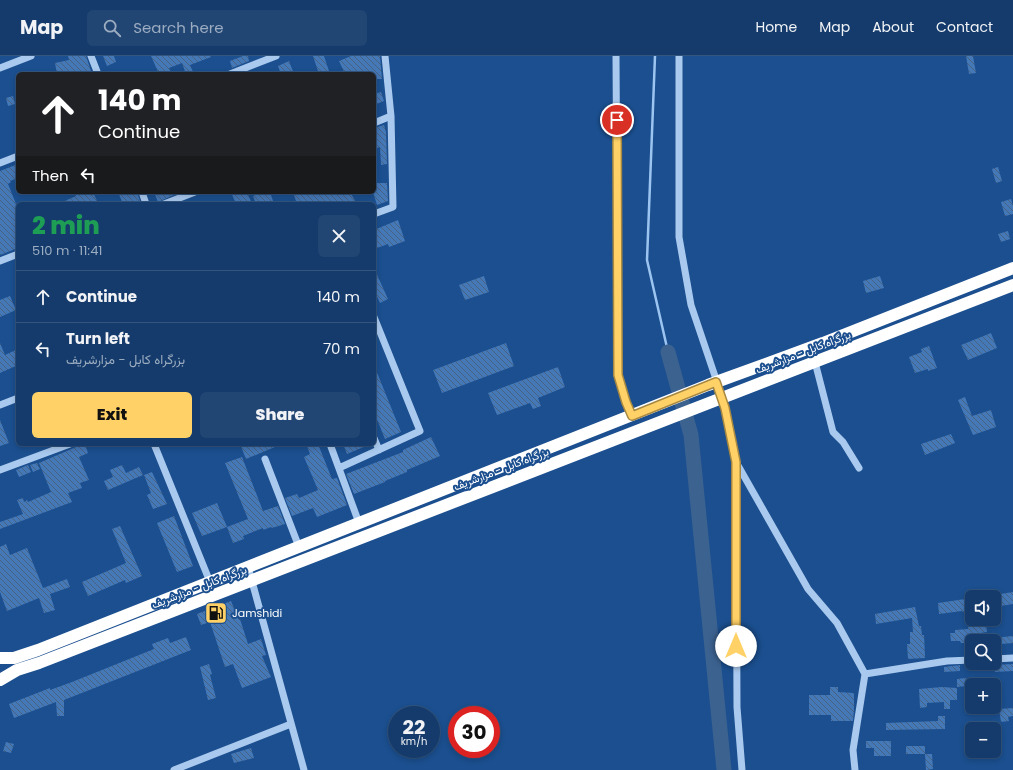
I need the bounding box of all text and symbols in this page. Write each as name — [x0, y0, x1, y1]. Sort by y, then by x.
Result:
search box — [87, 10, 367, 46]
text: Map — [20, 14, 63, 41]
icon: search — [101, 17, 123, 39]
text: Search here — [133, 17, 224, 38]
text: Home — [755, 17, 797, 37]
text: Map — [819, 17, 850, 37]
text: About — [872, 17, 914, 37]
text: Contact — [936, 17, 993, 37]
text: 140 m — [98, 81, 181, 120]
icon: ahead — [32, 88, 84, 140]
pin — [600, 103, 634, 137]
icon: arrive — [606, 109, 628, 131]
text: Continue — [98, 119, 180, 144]
icon: left — [77, 164, 99, 186]
text: Then — [32, 165, 69, 186]
text: 2 min — [32, 209, 100, 242]
button: close — [318, 215, 360, 257]
text: 510 m · 11:41 — [32, 241, 102, 260]
icon: ahead — [32, 286, 54, 308]
text: Continue — [66, 286, 137, 307]
text: 140 m — [317, 286, 360, 307]
street label: بزرگراه کابل - مزارشریف — [753, 326, 853, 378]
text: Turn left — [66, 328, 130, 349]
icon: left — [32, 338, 54, 360]
text: 70 m — [323, 338, 360, 359]
text: بزرگراه کابل - مزارشریف — [66, 350, 185, 369]
button: Exit — [32, 392, 192, 438]
button: Share — [200, 392, 360, 438]
street label: بزرگراه کابل - مزارشریف — [451, 443, 551, 495]
street label: بزرگراه کابل - مزارشریف — [149, 561, 249, 613]
map controls — [965, 590, 1001, 758]
button: sound — [965, 590, 1001, 626]
fuel station icon: Jamshidi — [203, 600, 229, 626]
place label: Jamshidi — [232, 605, 283, 621]
position arrow — [715, 625, 757, 667]
button: search — [965, 634, 1001, 670]
button: + — [965, 678, 1001, 714]
speed limit sign: 30 — [448, 706, 500, 758]
text: 22 — [403, 713, 425, 741]
button: − — [965, 722, 1001, 758]
text: km/h — [401, 734, 427, 749]

